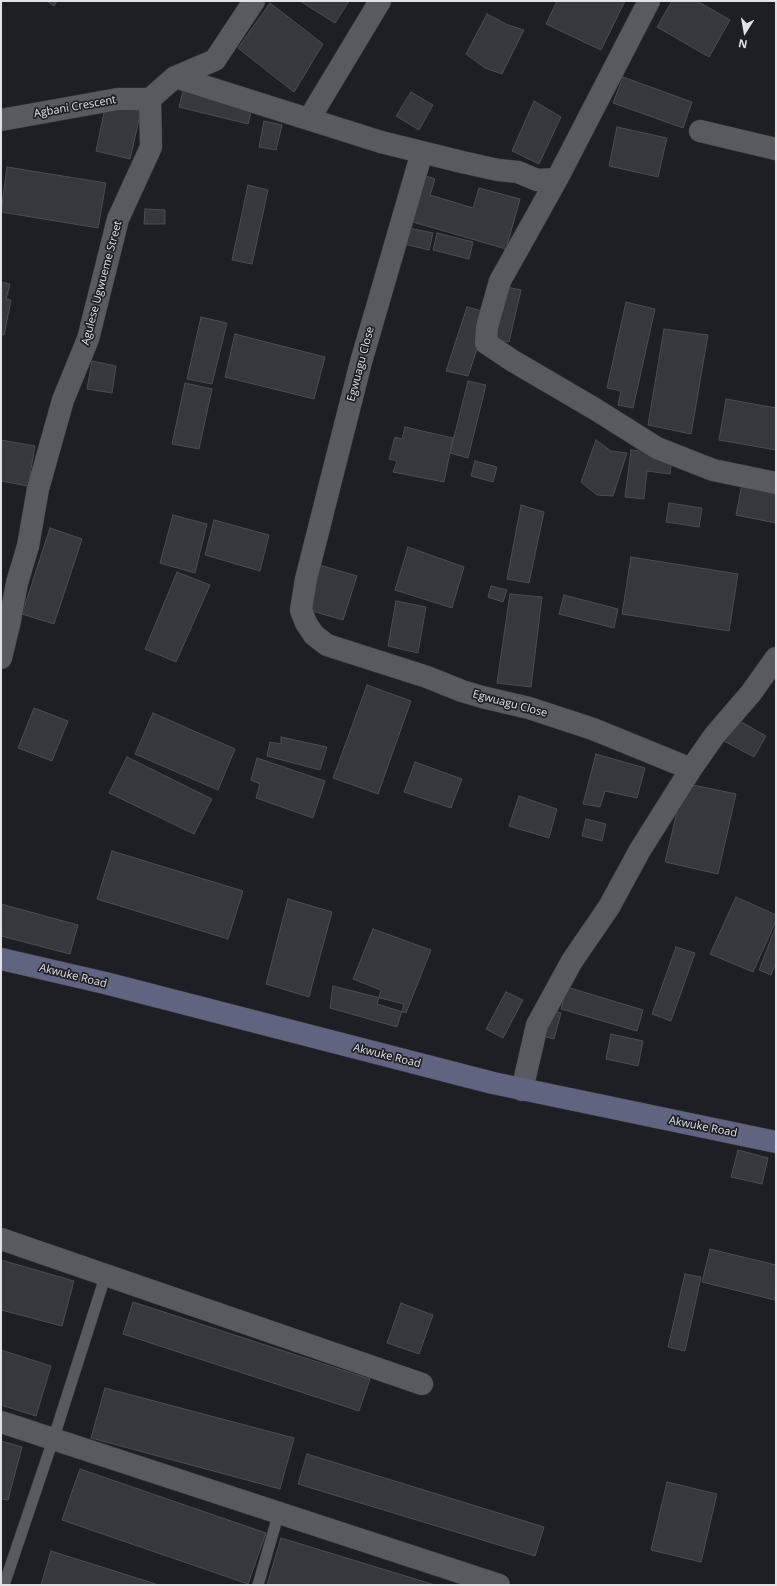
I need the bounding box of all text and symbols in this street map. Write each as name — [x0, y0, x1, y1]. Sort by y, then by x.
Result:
north arrow — [725, 12, 765, 52]
text: N — [737, 36, 748, 52]
street label: Agbani Crescent — [33, 93, 117, 121]
street label: Agulese Ugwueme Street — [79, 219, 125, 347]
street label: Egwuagu Close — [345, 325, 377, 403]
street label: Egwuagu Close — [471, 688, 549, 720]
street label: Akwuke Road — [38, 961, 108, 991]
street label: Akwuke Road — [352, 1041, 422, 1071]
street label: Akwuke Road — [668, 1114, 738, 1140]

